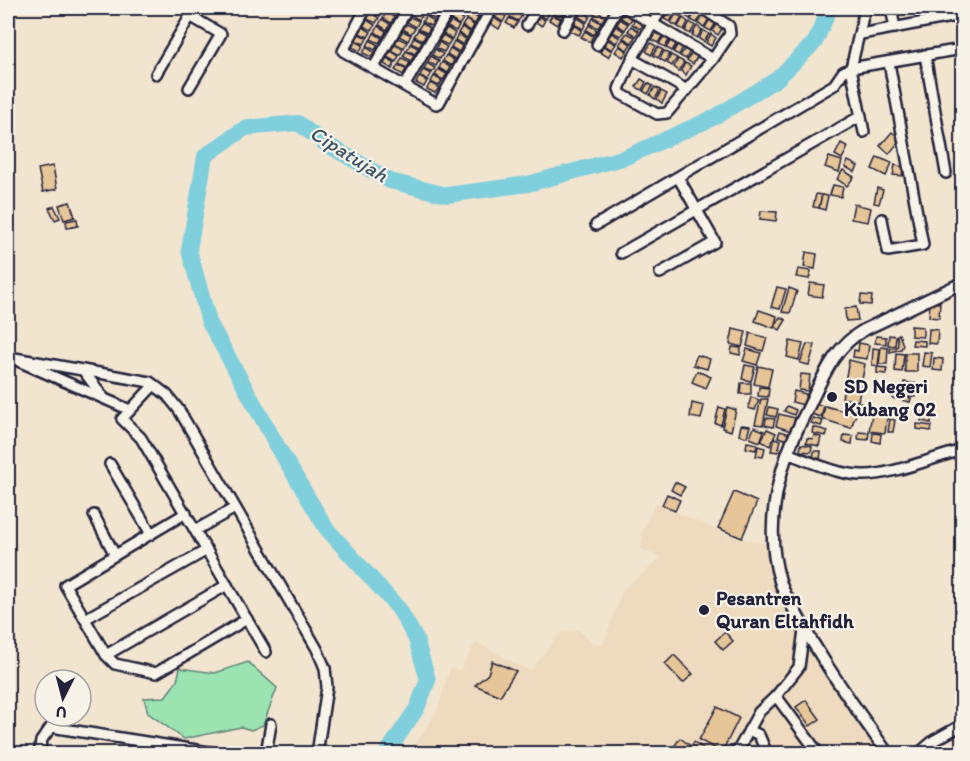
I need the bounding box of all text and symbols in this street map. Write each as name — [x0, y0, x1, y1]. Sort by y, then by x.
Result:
water label: Cipatujah — [306, 120, 393, 188]
place label: SD Negeri Kubang 02 — [844, 374, 937, 422]
marker: SD Negeri Kubang 02 — [825, 390, 839, 404]
place label: Pesantren Quran Eltahfidh — [716, 586, 854, 633]
marker: Pesantren Quran Eltahfidh — [697, 603, 711, 617]
north arrow — [33, 668, 93, 728]
text: U — [55, 702, 68, 722]

